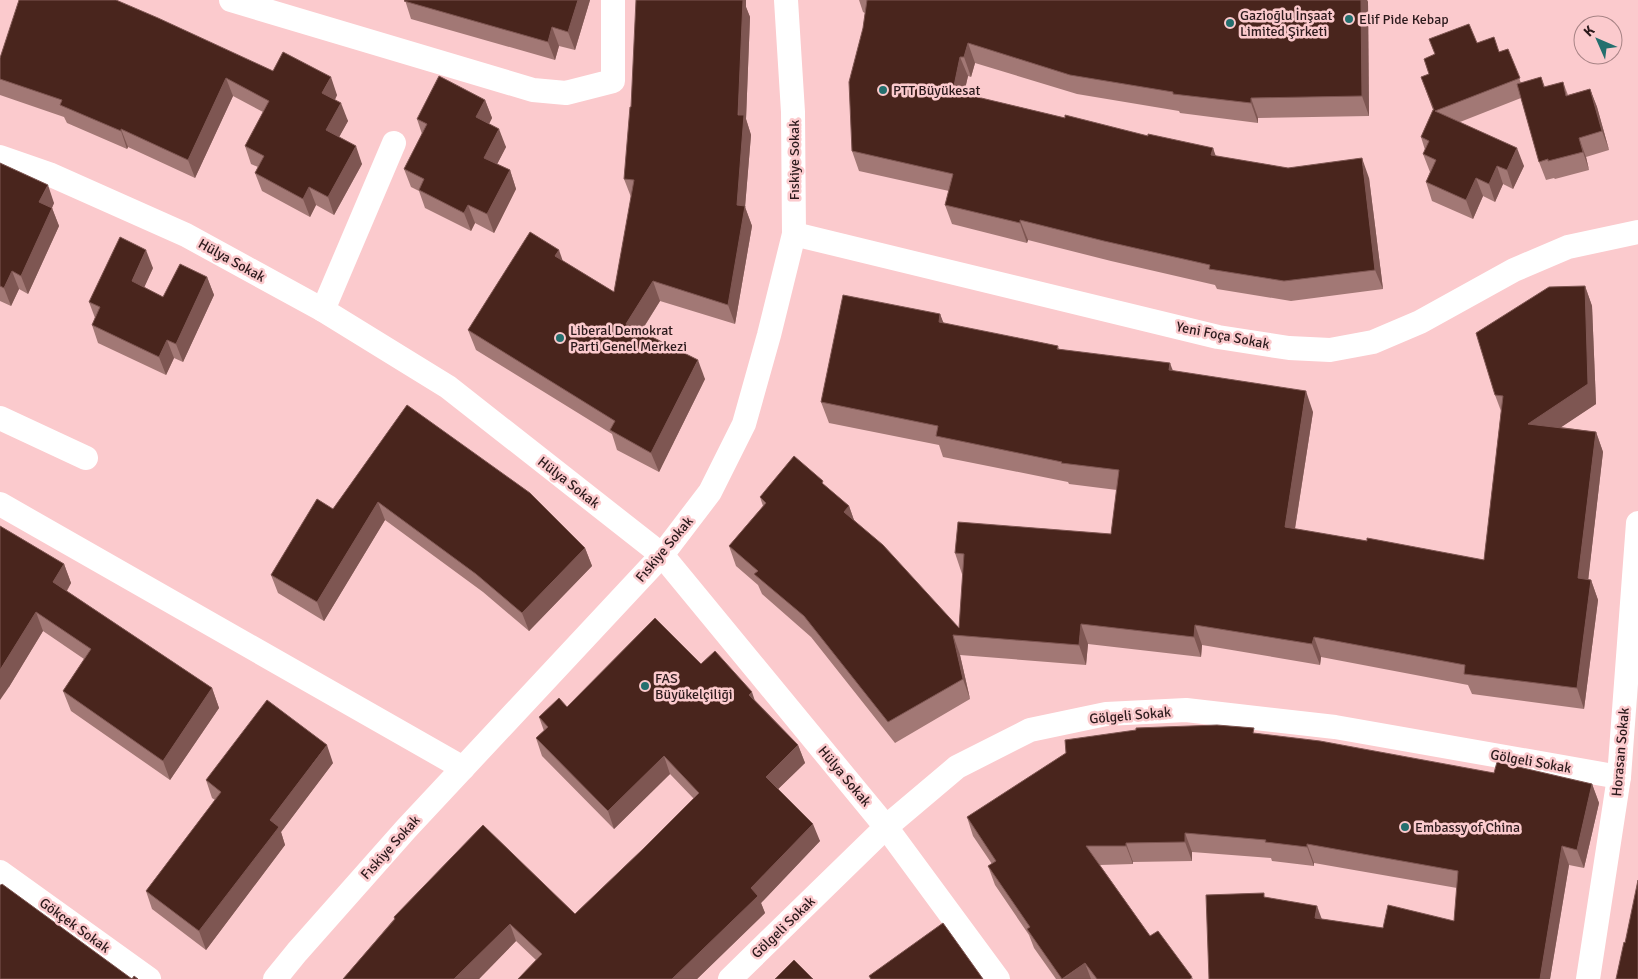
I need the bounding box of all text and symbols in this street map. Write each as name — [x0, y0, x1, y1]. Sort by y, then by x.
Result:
place label: Gazioğlu İnşaat Limited Şirketi — [1240, 7, 1332, 40]
place label: Elif Pide Kebap — [1359, 11, 1449, 28]
marker: Elif Pide Kebap — [1343, 13, 1355, 25]
north arrow — [1573, 15, 1623, 65]
marker: Gazioğlu İnşaat Limited Şirketi — [1224, 17, 1236, 29]
text: K — [1580, 22, 1598, 40]
place label: PTT Büyükesat — [893, 82, 980, 99]
marker: PTT Büyükesat — [877, 84, 889, 96]
street label: Fıskiye Sokak — [786, 120, 803, 200]
street label: Hülya Sokak — [195, 235, 268, 286]
street label: Yeni Foça Sokak — [1175, 318, 1271, 353]
place label: Liberal Demokrat Parti Genel Merkezi — [570, 322, 687, 355]
marker: Liberal Demokrat Parti Genel Merkezi — [554, 332, 566, 344]
street label: Hülya Sokak — [534, 453, 603, 512]
street label: Fıskiye Sokak — [632, 513, 697, 586]
place label: FAS Büyükelçiliği — [655, 670, 733, 703]
marker: FAS Büyükelçiliği — [639, 680, 651, 692]
street label: Gölgeli Sokak — [1089, 703, 1172, 728]
street label: Horasan Sokak — [1608, 707, 1633, 797]
street label: Hülya Sokak — [814, 743, 875, 810]
street label: Gölgeli Sokak — [1489, 746, 1573, 777]
street label: Fıskiye Sokak — [357, 812, 424, 883]
place label: Embassy of China — [1415, 819, 1520, 836]
marker: Embassy of China — [1399, 821, 1411, 833]
street label: Gölgeli Sokak — [748, 893, 819, 962]
street label: Gökçek Sokak — [36, 894, 113, 957]

